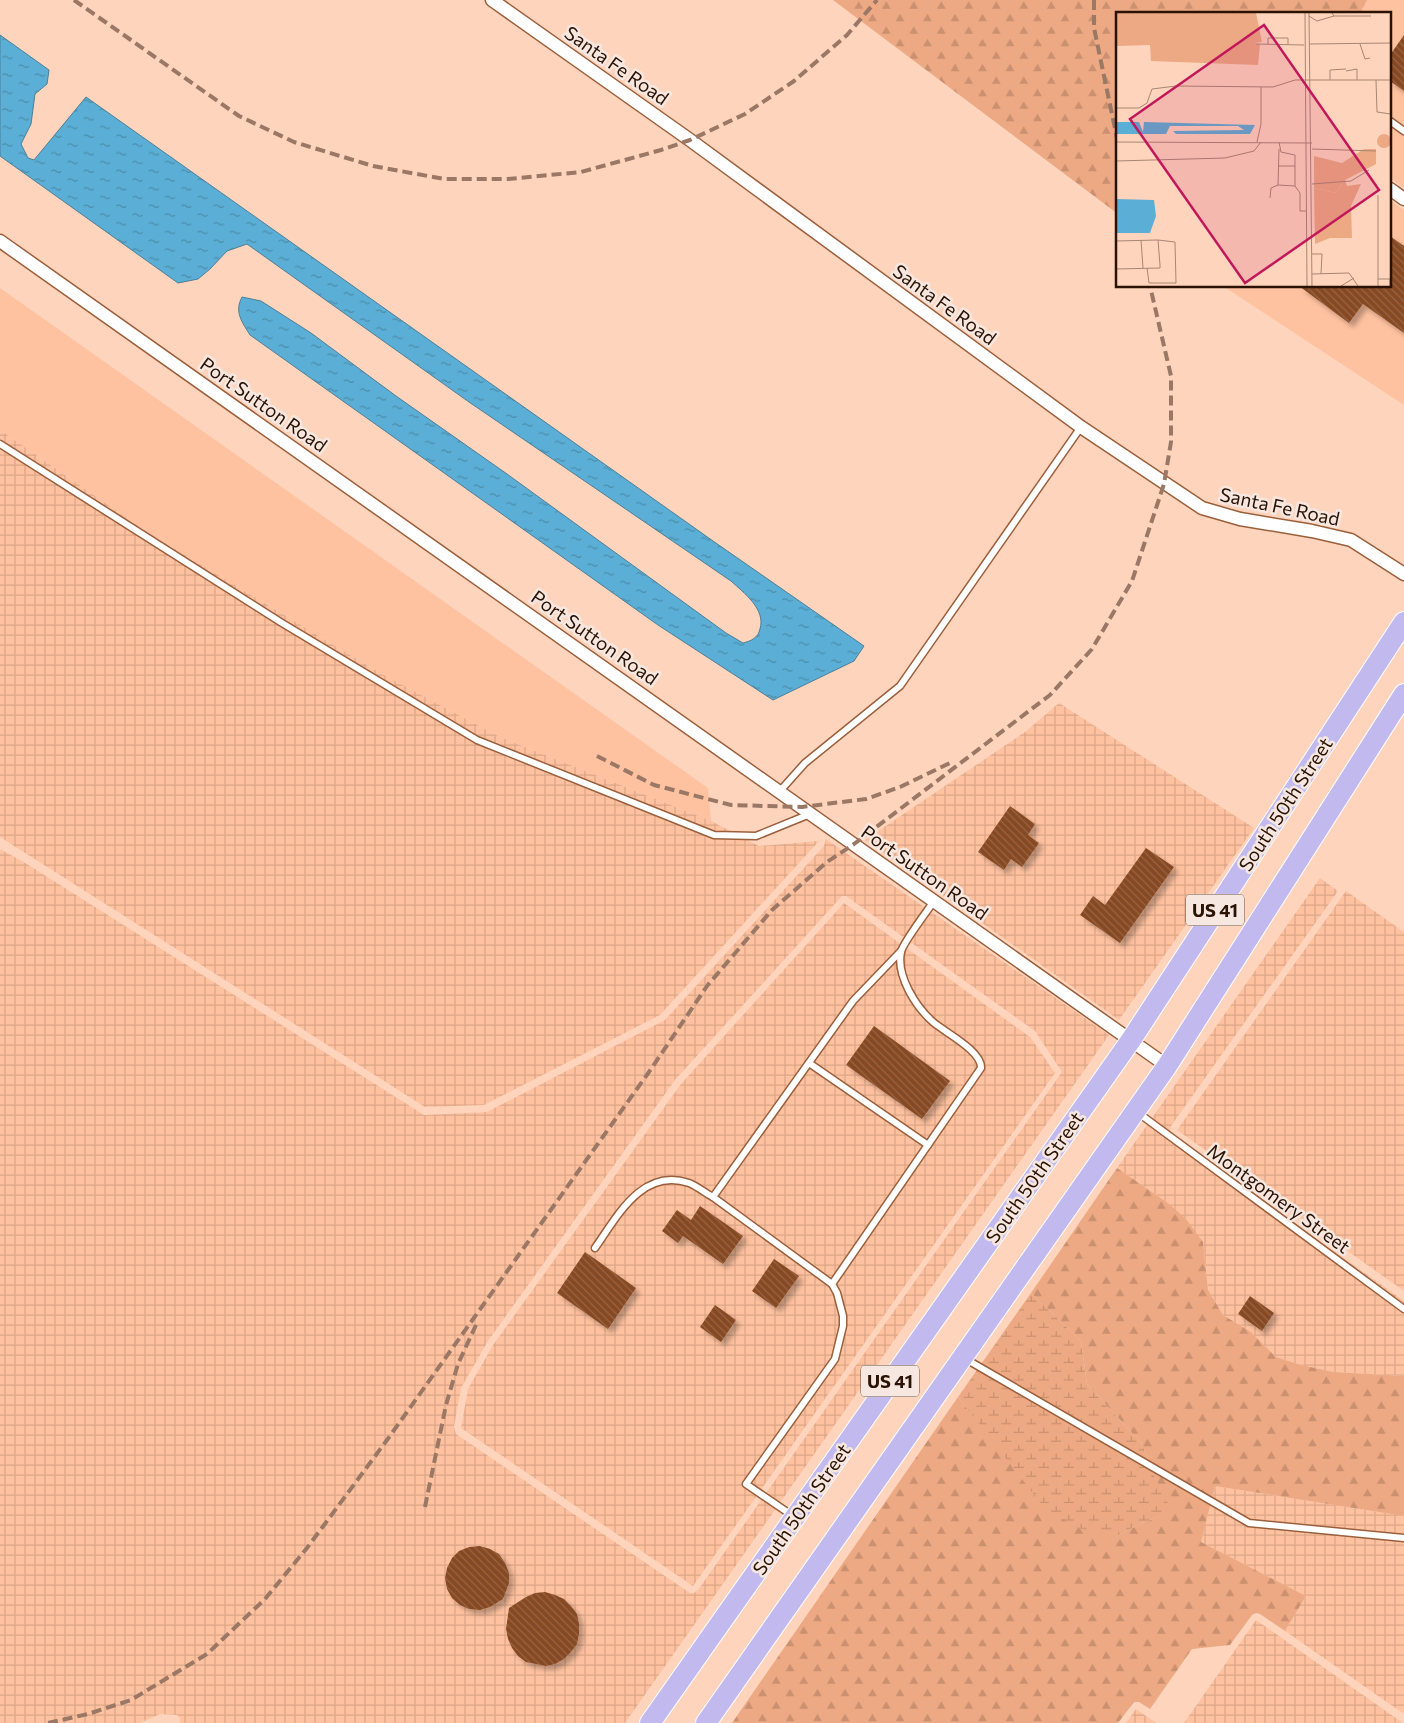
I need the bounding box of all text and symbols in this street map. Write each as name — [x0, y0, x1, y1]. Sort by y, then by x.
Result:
inset map — [1116, 12, 1392, 288]
street label: Santa Fe Road — [560, 21, 674, 109]
street label: Santa Fe Road — [889, 259, 1001, 349]
street label: Port Sutton Road — [196, 352, 332, 456]
street label: Santa Fe Road — [1218, 482, 1342, 530]
street label: Port Sutton Road — [527, 585, 663, 689]
street label: South 50th Street — [1233, 733, 1337, 875]
street label: Port Sutton Road — [857, 820, 993, 924]
road number: US 41 — [1186, 894, 1244, 926]
street label: South 50th Street — [980, 1107, 1088, 1247]
street label: Montgomery Street — [1203, 1138, 1355, 1258]
road number: US 41 — [861, 1365, 919, 1396]
street label: South 50th Street — [747, 1439, 855, 1579]

